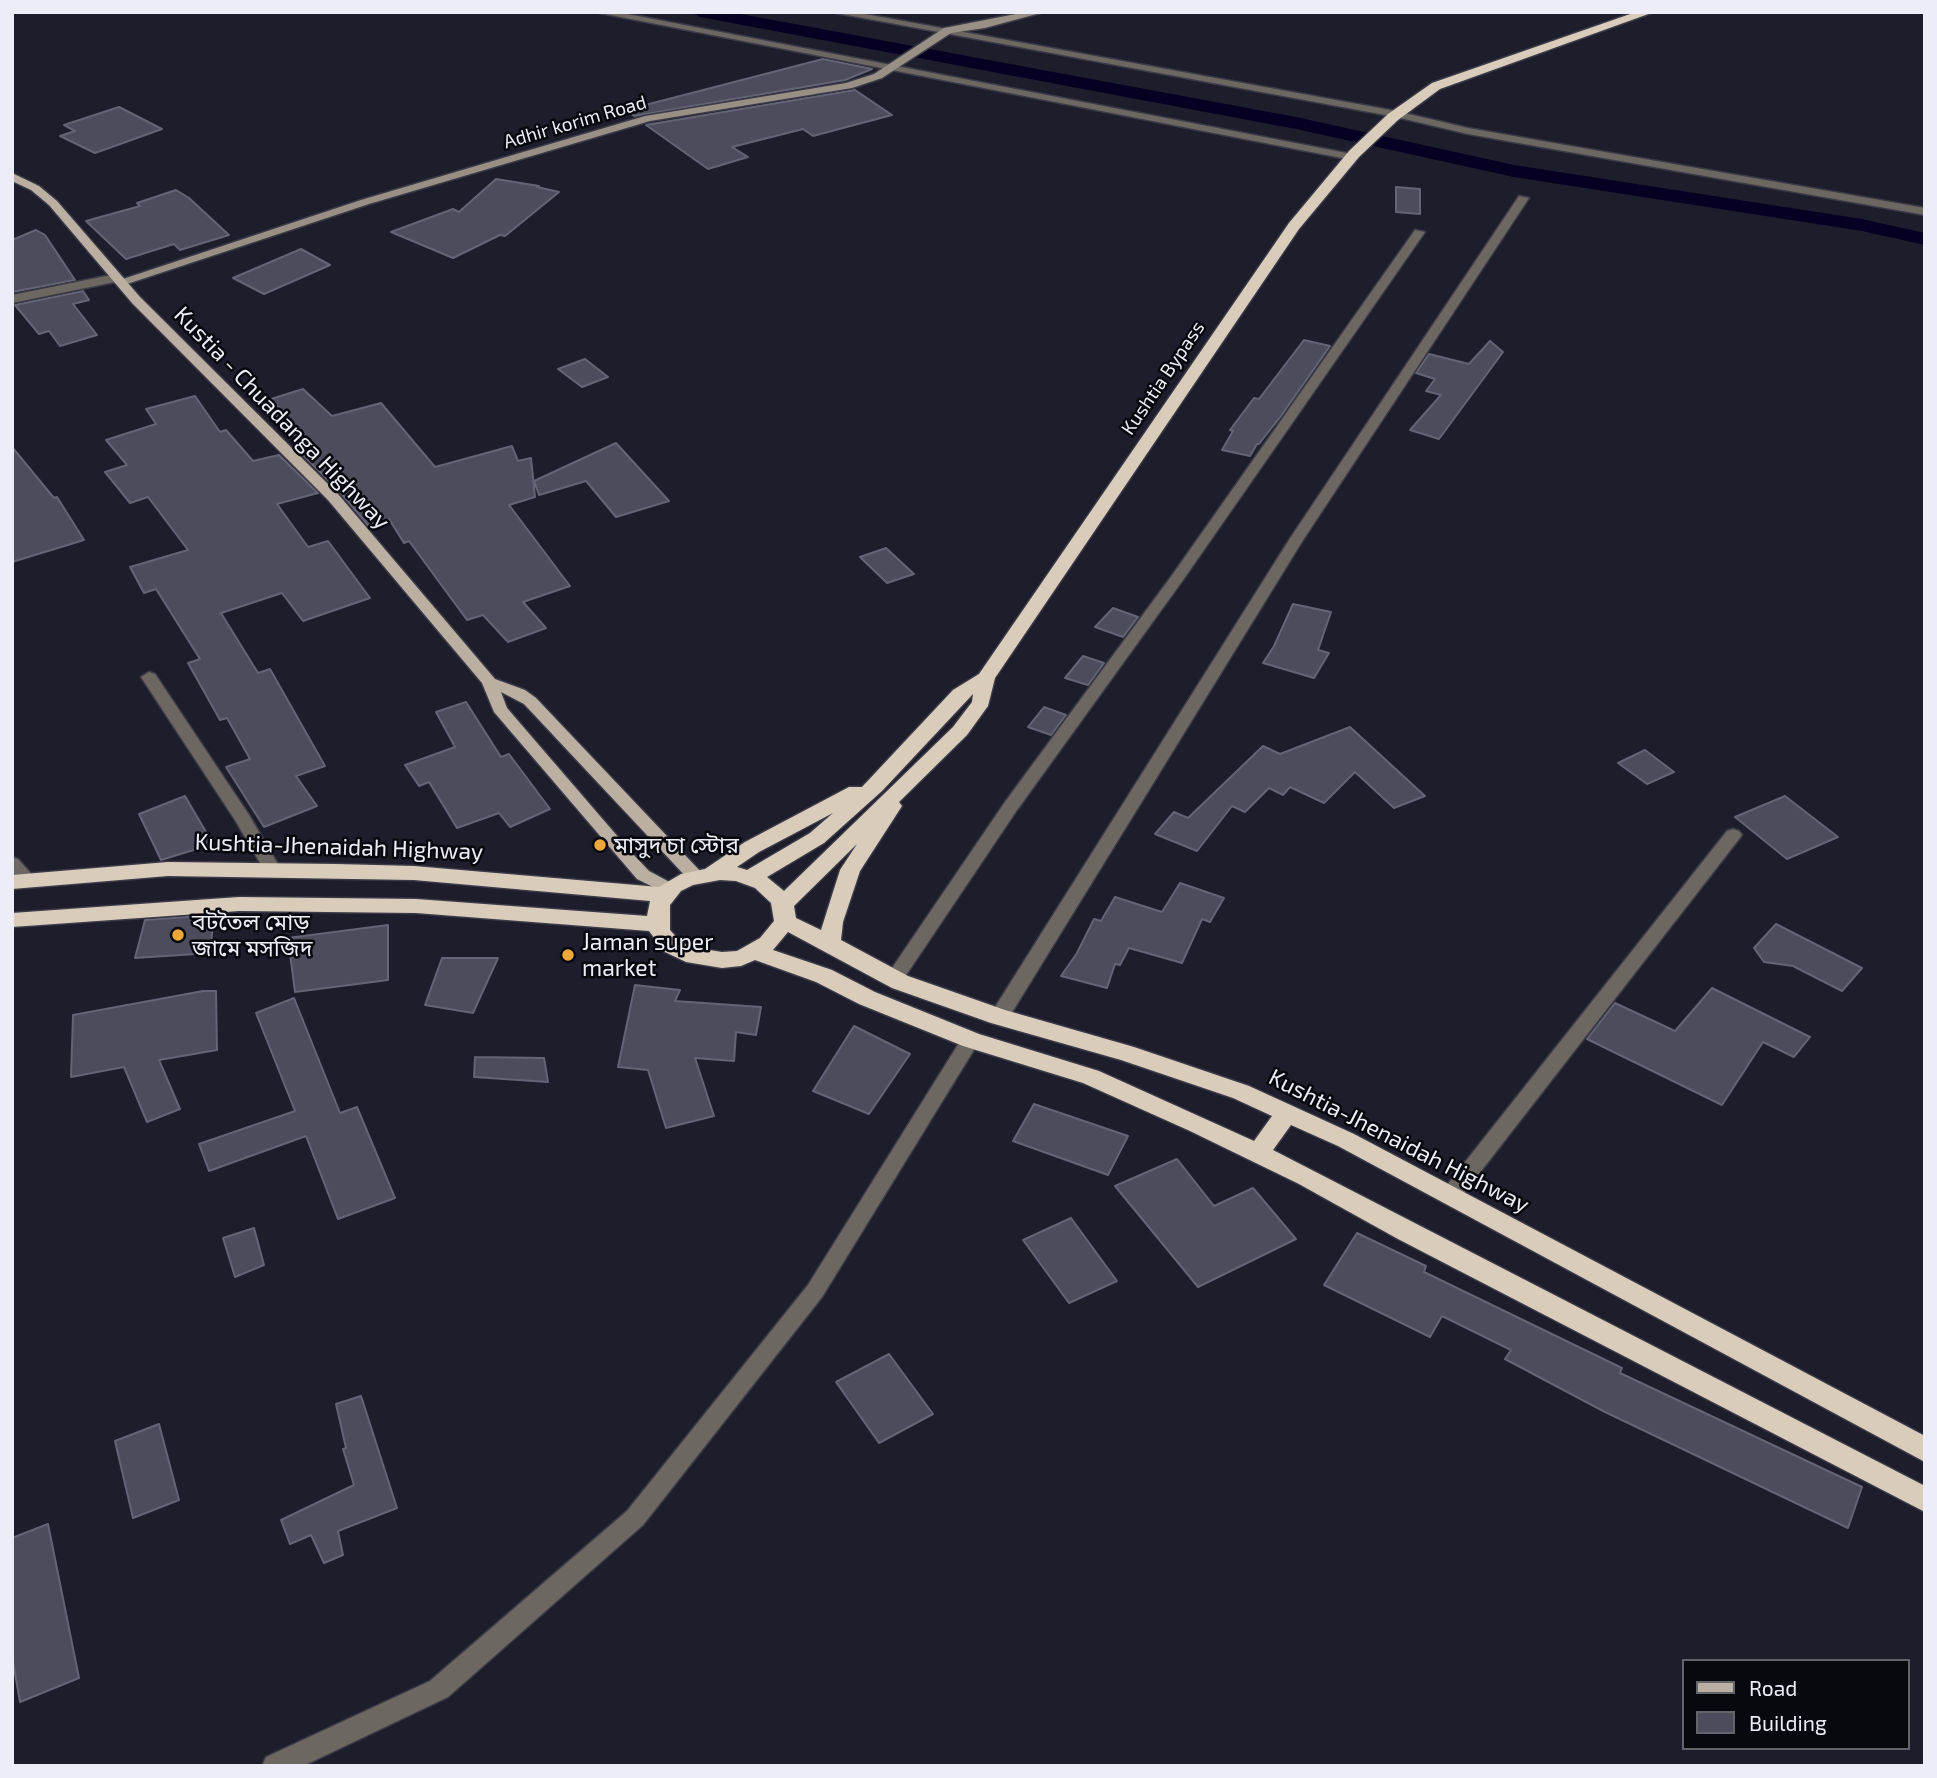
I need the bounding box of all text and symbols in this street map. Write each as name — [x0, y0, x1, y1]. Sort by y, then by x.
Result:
street label: Adhir korim Road — [501, 91, 649, 153]
street label: Kustia - Chuadanga Highway — [168, 301, 396, 535]
street label: Kushtia Bypass — [1117, 317, 1209, 439]
street label: Kushtia-Jhenaidah Highway — [194, 828, 484, 866]
place label: মাসুদ চা স্টোর — [614, 831, 739, 859]
marker: মাসুদ চা স্টোর — [592, 837, 608, 853]
place label: বটতৈল মোড় জামে মসজিদ — [192, 908, 313, 962]
marker: বটতৈল মোড় জামে মসজিদ — [170, 927, 186, 943]
place label: Jaman super market — [582, 928, 713, 982]
marker: Jaman super market — [560, 947, 576, 963]
street label: Kushtia-Jhenaidah Highway — [1264, 1063, 1534, 1219]
legend — [1682, 1659, 1909, 1750]
text: Road — [1749, 1675, 1797, 1700]
text: Building — [1749, 1710, 1827, 1735]

